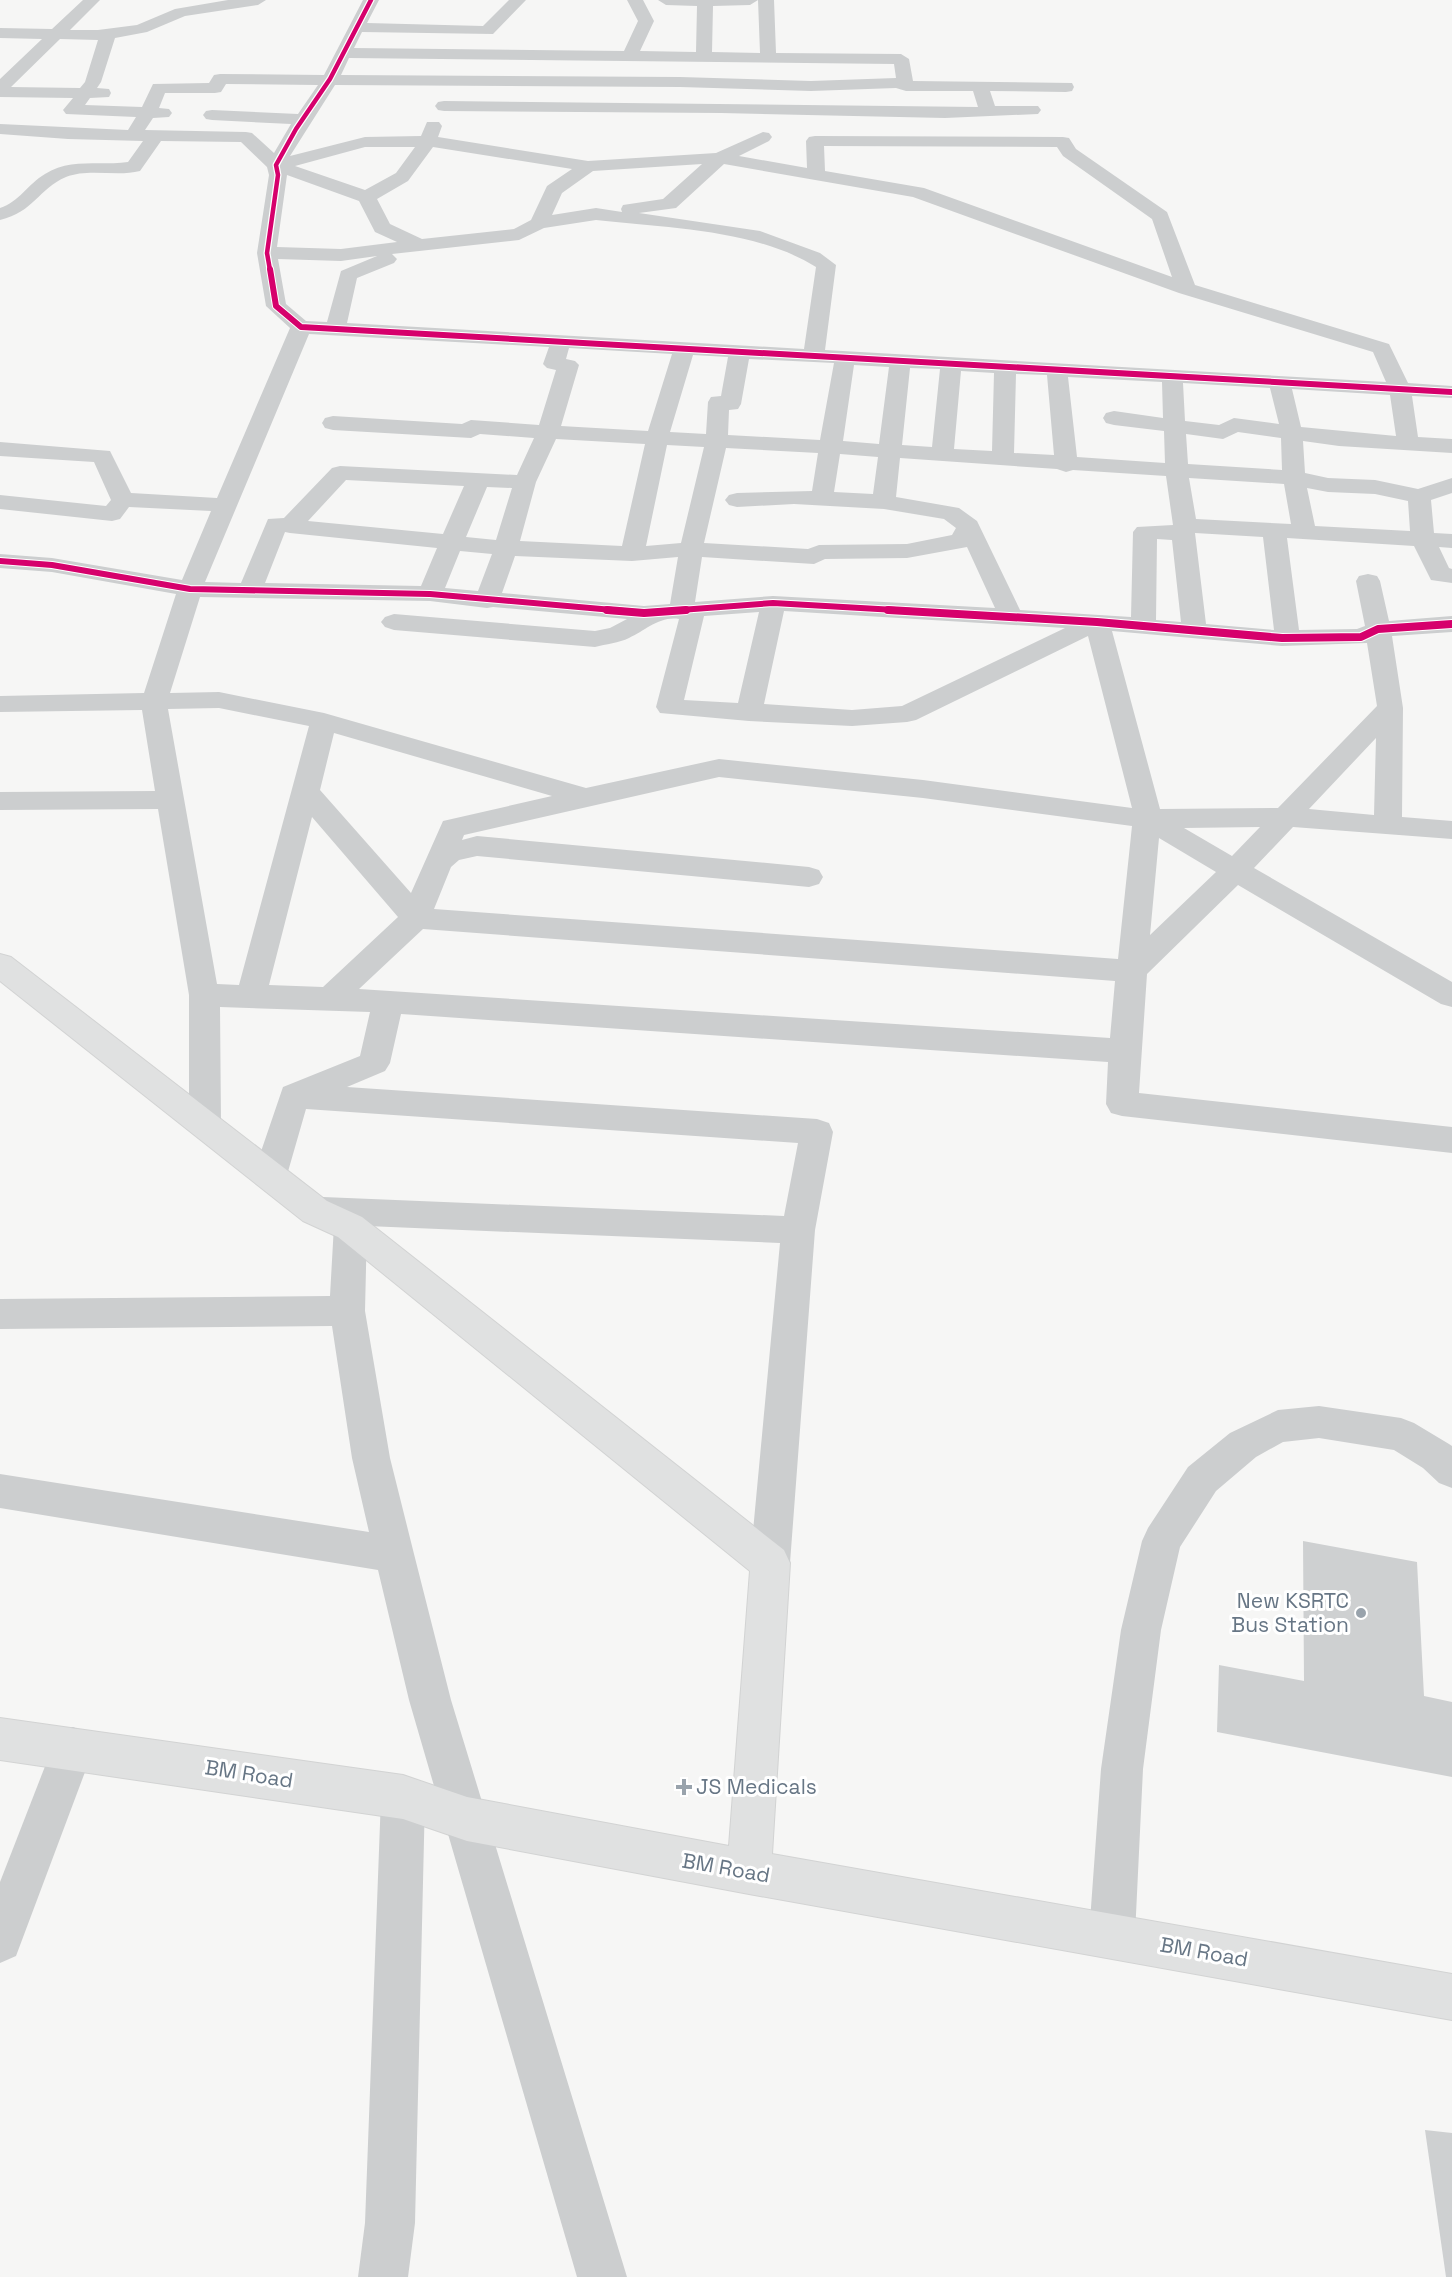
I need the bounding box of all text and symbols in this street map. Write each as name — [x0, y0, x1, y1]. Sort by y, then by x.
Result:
place label: New KSRTC Bus Station — [1231, 1587, 1349, 1638]
marker: New KSRTC Bus Station — [1354, 1606, 1368, 1620]
street label: BM Road — [203, 1753, 295, 1794]
place label: JS Medicals — [696, 1773, 817, 1800]
marker: JS Medicals — [677, 1780, 691, 1794]
street label: BM Road — [680, 1846, 772, 1889]
street label: BM Road — [1158, 1930, 1250, 1973]

